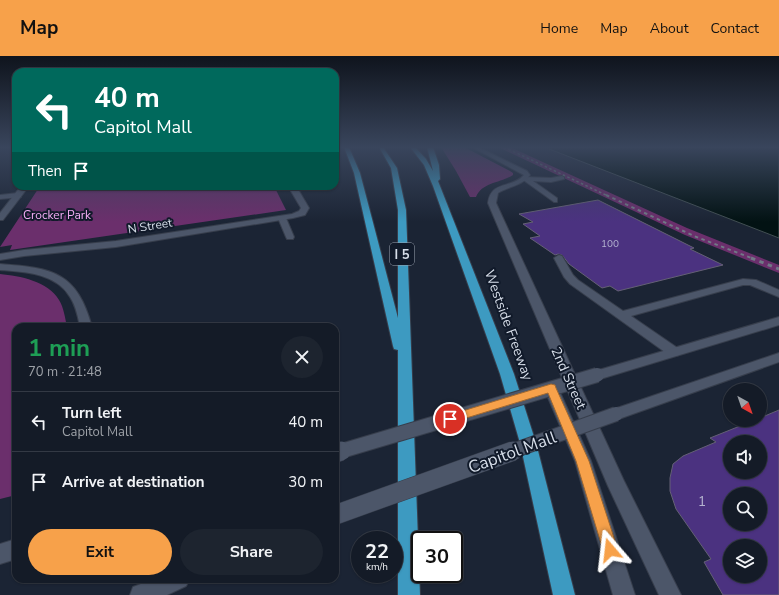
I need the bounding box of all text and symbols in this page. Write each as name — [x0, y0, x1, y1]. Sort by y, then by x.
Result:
text: Map — [20, 15, 58, 41]
text: Home — [540, 19, 578, 38]
text: Map — [600, 19, 628, 38]
text: About — [650, 19, 689, 38]
text: Contact — [711, 19, 759, 38]
text: 40 m — [94, 79, 160, 117]
icon: left — [28, 84, 80, 136]
text: Capitol Mall — [94, 115, 192, 139]
icon: arrive — [70, 160, 92, 182]
text: Then — [28, 161, 62, 181]
park label: Crocker Park — [23, 207, 92, 223]
street label: N Street — [127, 214, 174, 237]
house number: 100 — [601, 237, 619, 251]
road number: I 5 — [390, 243, 414, 265]
street label: Westside Freeway — [480, 267, 538, 384]
text: 1 min — [28, 332, 90, 364]
button: close — [281, 336, 323, 378]
street label: 2nd Street — [546, 344, 591, 412]
text: 70 m · 21:48 — [28, 363, 102, 381]
north arrow — [723, 383, 767, 427]
map controls — [723, 383, 767, 583]
pin — [433, 402, 467, 436]
text: Turn left — [62, 403, 121, 423]
icon: arrive — [439, 408, 461, 430]
icon: left — [28, 411, 50, 433]
text: 40 m — [288, 412, 323, 432]
text: Capitol Mall — [62, 423, 133, 441]
street label: Capitol Mall — [465, 426, 559, 479]
button: sound — [723, 435, 767, 479]
icon: arrive — [28, 471, 50, 493]
text: Arrive at destination — [62, 472, 205, 492]
text: 30 m — [288, 472, 323, 492]
button: search — [723, 487, 767, 531]
house number: 1 — [698, 492, 706, 511]
button: Exit — [28, 529, 172, 575]
button: Share — [180, 529, 323, 575]
position arrow — [589, 529, 631, 571]
speed limit sign: 30 — [411, 531, 463, 583]
text: 22 — [365, 538, 389, 565]
button: layers — [723, 539, 767, 583]
text: km/h — [366, 560, 388, 574]

